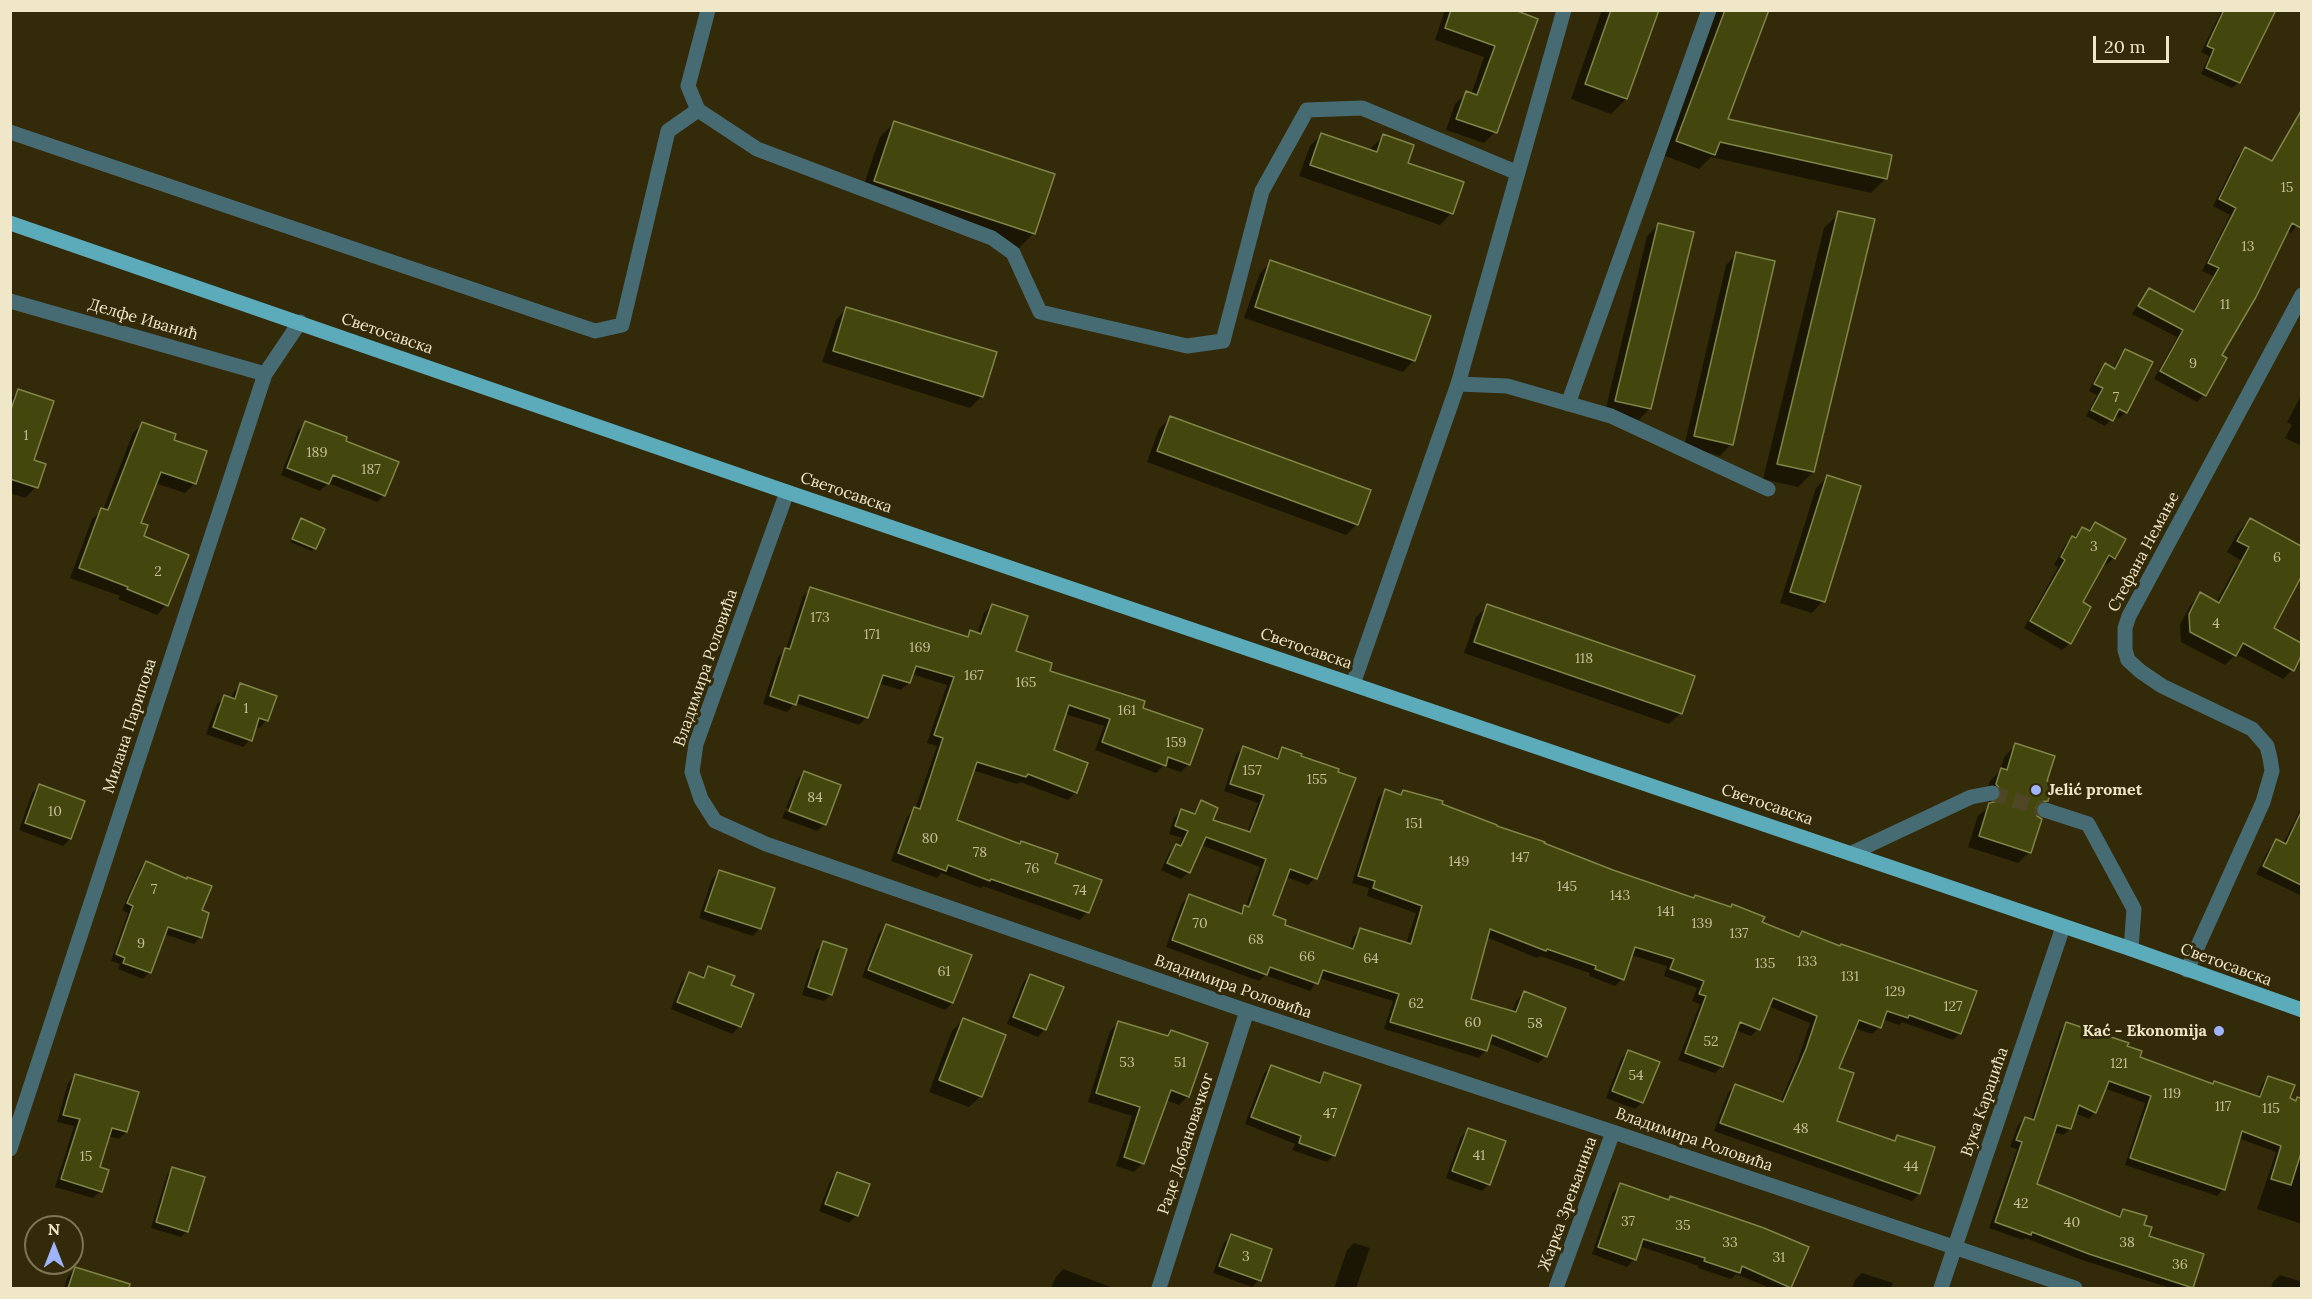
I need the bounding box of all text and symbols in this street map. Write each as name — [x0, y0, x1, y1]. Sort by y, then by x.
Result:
scale bar — [2096, 24, 2172, 62]
text: 20 m — [2104, 35, 2146, 58]
house number: 15 — [2281, 180, 2293, 196]
house number: 13 — [2242, 239, 2254, 255]
street label: Делфе Иванић — [86, 295, 200, 345]
house number: 11 — [2220, 297, 2230, 313]
street label: Светосавска — [339, 309, 435, 359]
house number: 9 — [2189, 356, 2197, 372]
house number: 7 — [2113, 390, 2119, 406]
house number: 1 — [23, 428, 29, 444]
house number: 189 — [307, 445, 327, 461]
house number: 187 — [361, 462, 381, 478]
street label: Светосавска — [798, 468, 894, 518]
street label: Стефана Немање — [2104, 489, 2184, 615]
house number: 3 — [2090, 539, 2098, 555]
house number: 6 — [2273, 550, 2281, 566]
house number: 2 — [154, 564, 162, 580]
street label: Владимира Роловића — [670, 587, 742, 749]
house number: 173 — [810, 610, 830, 626]
house number: 4 — [2212, 616, 2220, 632]
street label: Светосавска — [1258, 624, 1354, 674]
house number: 171 — [864, 627, 880, 643]
house number: 169 — [909, 640, 931, 656]
house number: 118 — [1575, 651, 1593, 667]
street label: Милана Парипова — [99, 656, 161, 796]
house number: 167 — [964, 668, 984, 684]
house number: 165 — [1016, 675, 1036, 691]
house number: 1 — [243, 701, 249, 717]
house number: 161 — [1118, 703, 1136, 719]
house number: 159 — [1166, 735, 1186, 751]
house number: 157 — [1242, 763, 1262, 779]
house number: 155 — [1307, 772, 1327, 788]
street label: Светосавска — [1719, 780, 1815, 830]
place label: Jelić promet — [2048, 780, 2142, 800]
marker: Jelić promet — [2029, 783, 2043, 797]
house number: 84 — [807, 790, 823, 806]
house number: 10 — [48, 804, 62, 820]
house number: 151 — [1405, 816, 1423, 832]
house number: 80 — [922, 831, 938, 847]
house number: 78 — [973, 845, 987, 861]
house number: 147 — [1510, 850, 1530, 866]
house number: 149 — [1449, 854, 1469, 870]
house number: 76 — [1025, 861, 1039, 877]
house number: 145 — [1557, 879, 1577, 895]
house number: 7 — [151, 882, 157, 898]
house number: 74 — [1073, 883, 1087, 899]
house number: 143 — [1610, 888, 1630, 904]
house number: 141 — [1657, 904, 1675, 920]
house number: 70 — [1192, 916, 1208, 932]
house number: 139 — [1692, 916, 1712, 932]
house number: 137 — [1729, 926, 1749, 942]
house number: 68 — [1248, 932, 1264, 948]
house number: 9 — [137, 936, 145, 952]
street label: Светосавска — [2178, 940, 2274, 990]
house number: 66 — [1299, 949, 1315, 965]
street label: Владимира Роловића — [1152, 951, 1314, 1023]
house number: 64 — [1363, 951, 1379, 967]
house number: 133 — [1797, 954, 1817, 970]
house number: 135 — [1755, 956, 1775, 972]
house number: 61 — [937, 964, 951, 980]
house number: 131 — [1841, 969, 1859, 985]
house number: 129 — [1885, 984, 1905, 1000]
house number: 62 — [1408, 996, 1424, 1012]
house number: 127 — [1943, 999, 1963, 1015]
house number: 60 — [1465, 1015, 1481, 1031]
house number: 58 — [1527, 1016, 1543, 1032]
place label: Kać - Ekonomija — [2082, 1021, 2207, 1041]
marker: Kać - Ekonomija — [2212, 1024, 2226, 1038]
house number: 52 — [1703, 1034, 1719, 1050]
street label: Вука Караџића — [1957, 1045, 2013, 1159]
house number: 53 — [1119, 1055, 1135, 1071]
house number: 51 — [1174, 1055, 1186, 1071]
house number: 121 — [2110, 1056, 2128, 1072]
house number: 54 — [1628, 1068, 1644, 1084]
street label: Раде Добановачког — [1154, 1071, 1218, 1217]
house number: 119 — [2163, 1086, 2181, 1102]
house number: 117 — [2215, 1099, 2231, 1115]
house number: 115 — [2262, 1101, 2280, 1117]
street label: Владимира Роловића — [1613, 1104, 1775, 1176]
house number: 47 — [1323, 1106, 1337, 1122]
house number: 48 — [1793, 1121, 1809, 1137]
street label: Жарка Зрењанина — [1535, 1134, 1601, 1274]
house number: 41 — [1473, 1148, 1485, 1164]
house number: 15 — [80, 1149, 92, 1165]
house number: 44 — [1903, 1159, 1919, 1175]
house number: 42 — [2013, 1196, 2029, 1212]
house number: 37 — [1621, 1214, 1635, 1230]
north arrow — [24, 1215, 84, 1275]
house number: 40 — [2064, 1215, 2080, 1231]
house number: 35 — [1675, 1218, 1691, 1234]
text: N — [48, 1219, 60, 1239]
house number: 33 — [1722, 1235, 1738, 1251]
house number: 38 — [2119, 1235, 2135, 1251]
house number: 3 — [1242, 1249, 1250, 1265]
house number: 31 — [1773, 1250, 1785, 1266]
house number: 36 — [2172, 1257, 2188, 1273]

